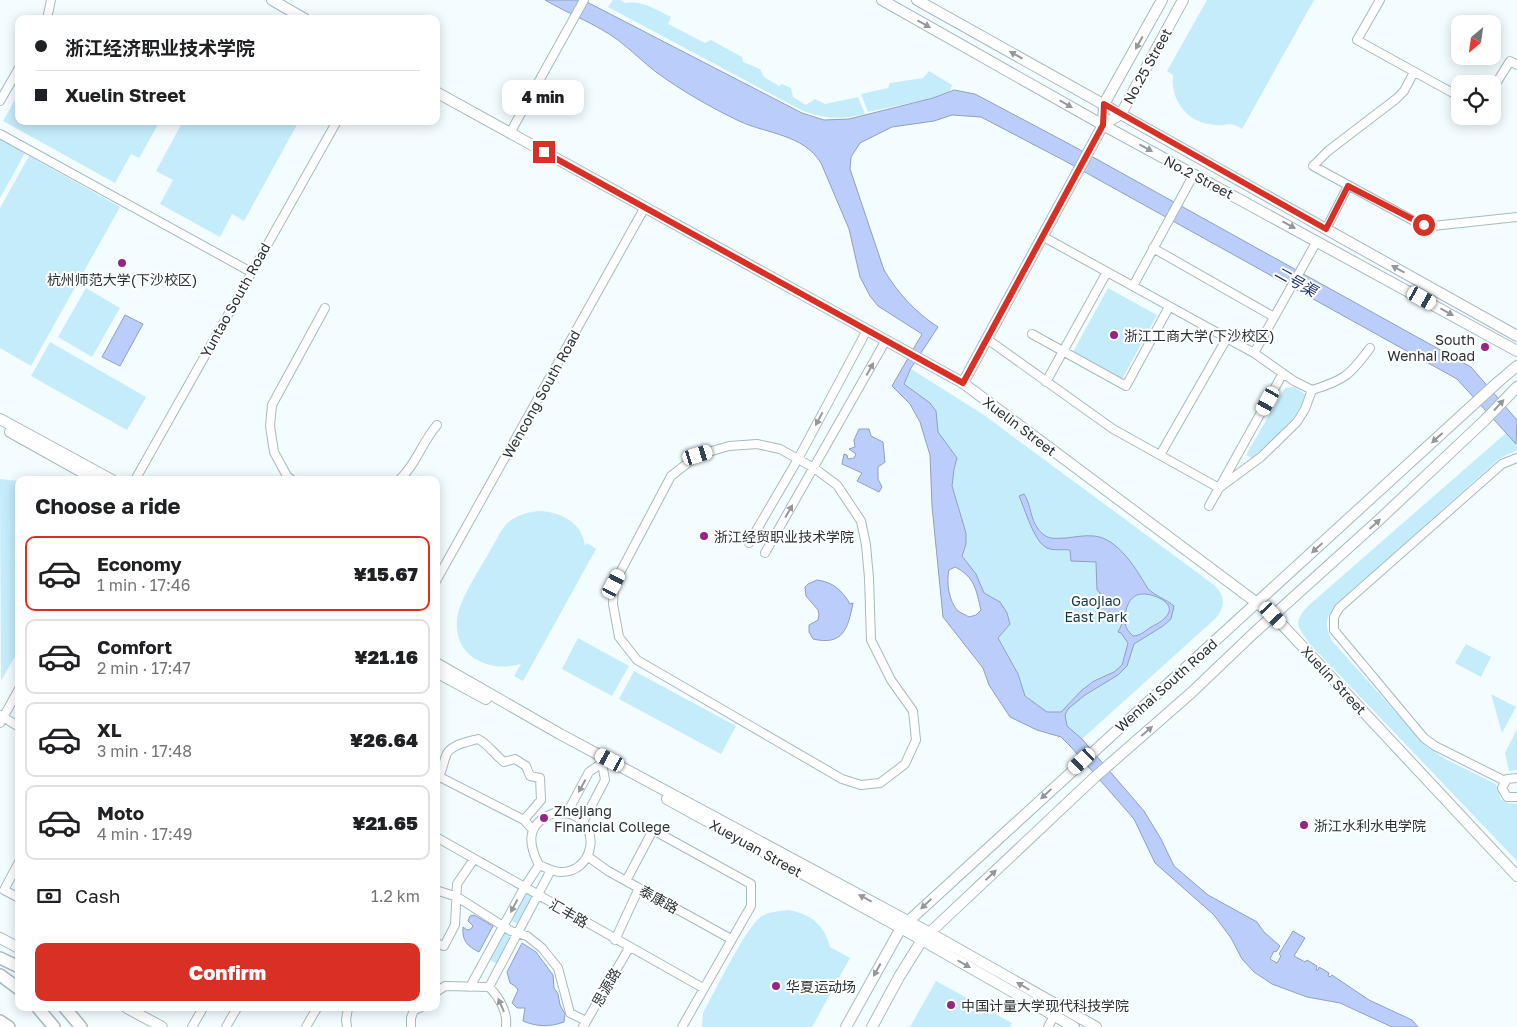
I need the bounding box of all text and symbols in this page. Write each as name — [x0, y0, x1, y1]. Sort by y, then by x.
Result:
north arrow — [1451, 15, 1501, 65]
map controls — [1451, 15, 1501, 125]
one-way arrow — [917, 20, 931, 28]
street label: No.25 Street — [1119, 25, 1175, 107]
text: 浙江经济职业技术学院 — [65, 36, 255, 59]
one-way arrow — [1134, 36, 1143, 49]
one-way arrow — [1008, 51, 1023, 59]
button: locate — [1451, 75, 1501, 125]
callout: 4 min — [503, 80, 585, 114]
text: Xuelin Street — [65, 83, 186, 106]
text: 4 min — [522, 87, 564, 107]
one-way arrow — [1059, 99, 1072, 108]
route end — [533, 141, 555, 163]
one-way arrow — [1138, 144, 1153, 152]
street label: No.2 Street — [1161, 152, 1237, 202]
route start — [1413, 214, 1435, 236]
one-way arrow — [1281, 221, 1296, 229]
street label: Yuntao South Road — [196, 240, 274, 360]
marker: 杭州师范大学(下沙校区) — [116, 257, 128, 269]
water label: 二号渠 — [1272, 262, 1322, 301]
one-way arrow — [1392, 265, 1405, 274]
place label: 杭州师范大学(下沙校区) — [47, 271, 197, 288]
car — [1405, 284, 1438, 312]
one-way arrow — [1440, 307, 1453, 316]
street label: Wencong South Road — [499, 327, 583, 461]
place label: 浙江工商大学(下沙校区) — [1124, 327, 1275, 344]
marker: 浙江工商大学(下沙校区) — [1108, 329, 1120, 341]
place label: South Wenhai Road — [1387, 331, 1475, 364]
marker: South Wenhai Road — [1479, 341, 1491, 353]
one-way arrow — [865, 363, 874, 376]
car — [1254, 384, 1281, 418]
street label: Xuelin Street — [980, 393, 1060, 459]
one-way arrow — [1493, 399, 1505, 411]
one-way arrow — [815, 412, 823, 427]
one-way arrow — [1431, 432, 1443, 444]
car — [681, 443, 714, 467]
text: Choose a ride — [35, 492, 181, 519]
one-way arrow — [785, 504, 794, 517]
one-way arrow — [1368, 518, 1380, 530]
place label: 浙江经贸职业技术学院 — [714, 528, 854, 545]
marker: 浙江经贸职业技术学院 — [698, 530, 710, 542]
one-way arrow — [1310, 542, 1323, 553]
icon: car — [37, 551, 82, 596]
text: Economy — [97, 552, 182, 575]
text: ¥15.67 — [354, 562, 418, 585]
car — [600, 567, 627, 601]
text: 1 min · 17:46 — [97, 575, 190, 595]
park label: Gaojiao East Park — [1064, 592, 1128, 625]
car — [1257, 599, 1288, 631]
icon: car — [37, 634, 82, 679]
text: Comfort — [97, 635, 172, 658]
street label: Wenhai South Road — [1112, 635, 1220, 735]
street label: Xuelin Street — [1298, 642, 1370, 718]
text: ¥21.16 — [354, 645, 418, 668]
text: 2 min · 17:47 — [97, 658, 191, 678]
icon: car — [37, 717, 82, 762]
text: XL — [97, 718, 122, 741]
one-way arrow — [1141, 725, 1153, 737]
text: ¥26.64 — [350, 728, 418, 751]
text: 3 min · 17:48 — [97, 741, 192, 761]
car — [1065, 745, 1098, 777]
car — [593, 746, 626, 774]
one-way arrow — [577, 779, 586, 792]
one-way arrow — [1040, 788, 1052, 800]
icon: car — [37, 800, 82, 845]
text: Moto — [97, 801, 144, 824]
place label: Zhejiang Financial College — [554, 802, 670, 835]
text: ¥21.65 — [352, 811, 418, 834]
marker: Zhejiang Financial College — [538, 812, 550, 824]
street label: Xueyuan Street — [707, 816, 805, 880]
place label: 浙江水利水电学院 — [1314, 817, 1426, 834]
marker: 浙江水利水电学院 — [1298, 819, 1310, 831]
text: 4 min · 17:49 — [97, 824, 192, 844]
one-way arrow — [985, 869, 997, 881]
street label: 泰康路 — [637, 881, 681, 917]
icon: cash — [35, 882, 63, 910]
text: Cash — [75, 884, 120, 907]
text: 1.2 km — [371, 886, 420, 906]
one-way arrow — [858, 894, 872, 902]
street label: 汇丰路 — [547, 895, 591, 931]
one-way arrow — [921, 898, 933, 910]
one-way arrow — [510, 899, 518, 914]
button: Confirm — [35, 943, 420, 1001]
one-way arrow — [958, 960, 971, 969]
one-way arrow — [873, 963, 881, 978]
street label: 思源路 — [588, 965, 624, 1009]
place label: 华夏运动场 — [786, 978, 856, 995]
marker: 华夏运动场 — [770, 980, 782, 992]
one-way arrow — [1017, 981, 1030, 990]
place label: 中国计量大学现代科技学院 — [961, 997, 1129, 1014]
one-way arrow — [497, 998, 505, 1012]
marker: 中国计量大学现代科技学院 — [945, 999, 957, 1011]

